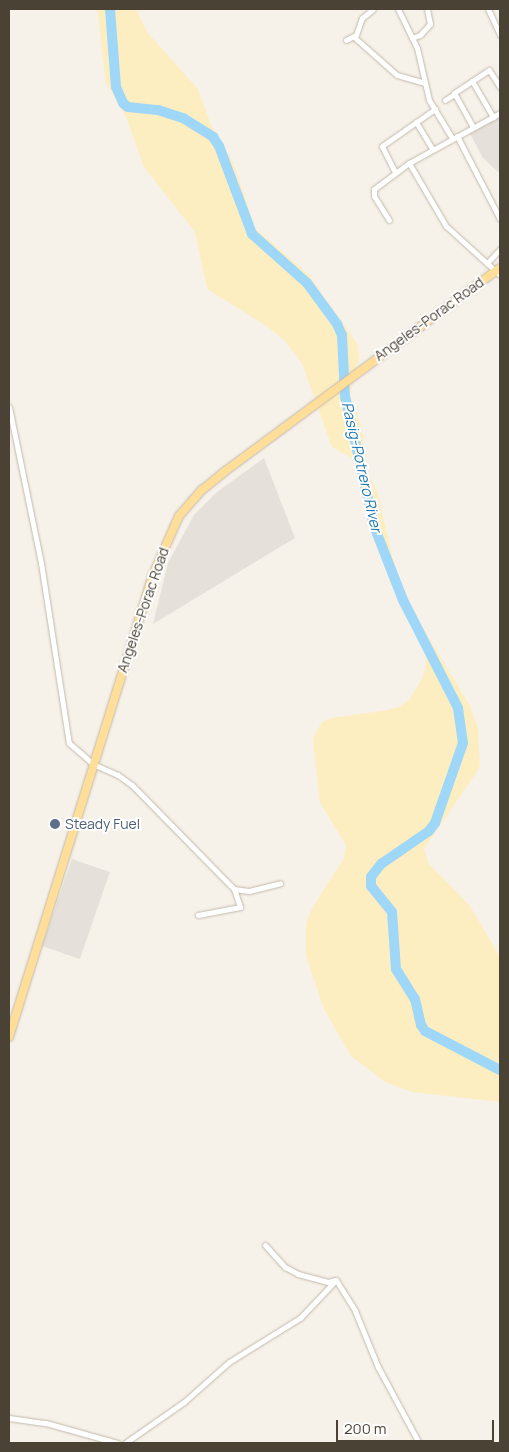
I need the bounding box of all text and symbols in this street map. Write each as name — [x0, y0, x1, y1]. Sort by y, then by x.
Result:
street label: Angeles-Porac Road — [371, 274, 487, 364]
water label: Pasig-Potrero River — [338, 400, 386, 534]
street label: Angeles-Porac Road — [114, 545, 172, 675]
place label: Steady Fuel — [65, 816, 140, 832]
marker: Steady Fuel — [49, 818, 61, 830]
scale bar — [339, 1410, 496, 1442]
text: 200 m — [344, 1418, 387, 1439]

